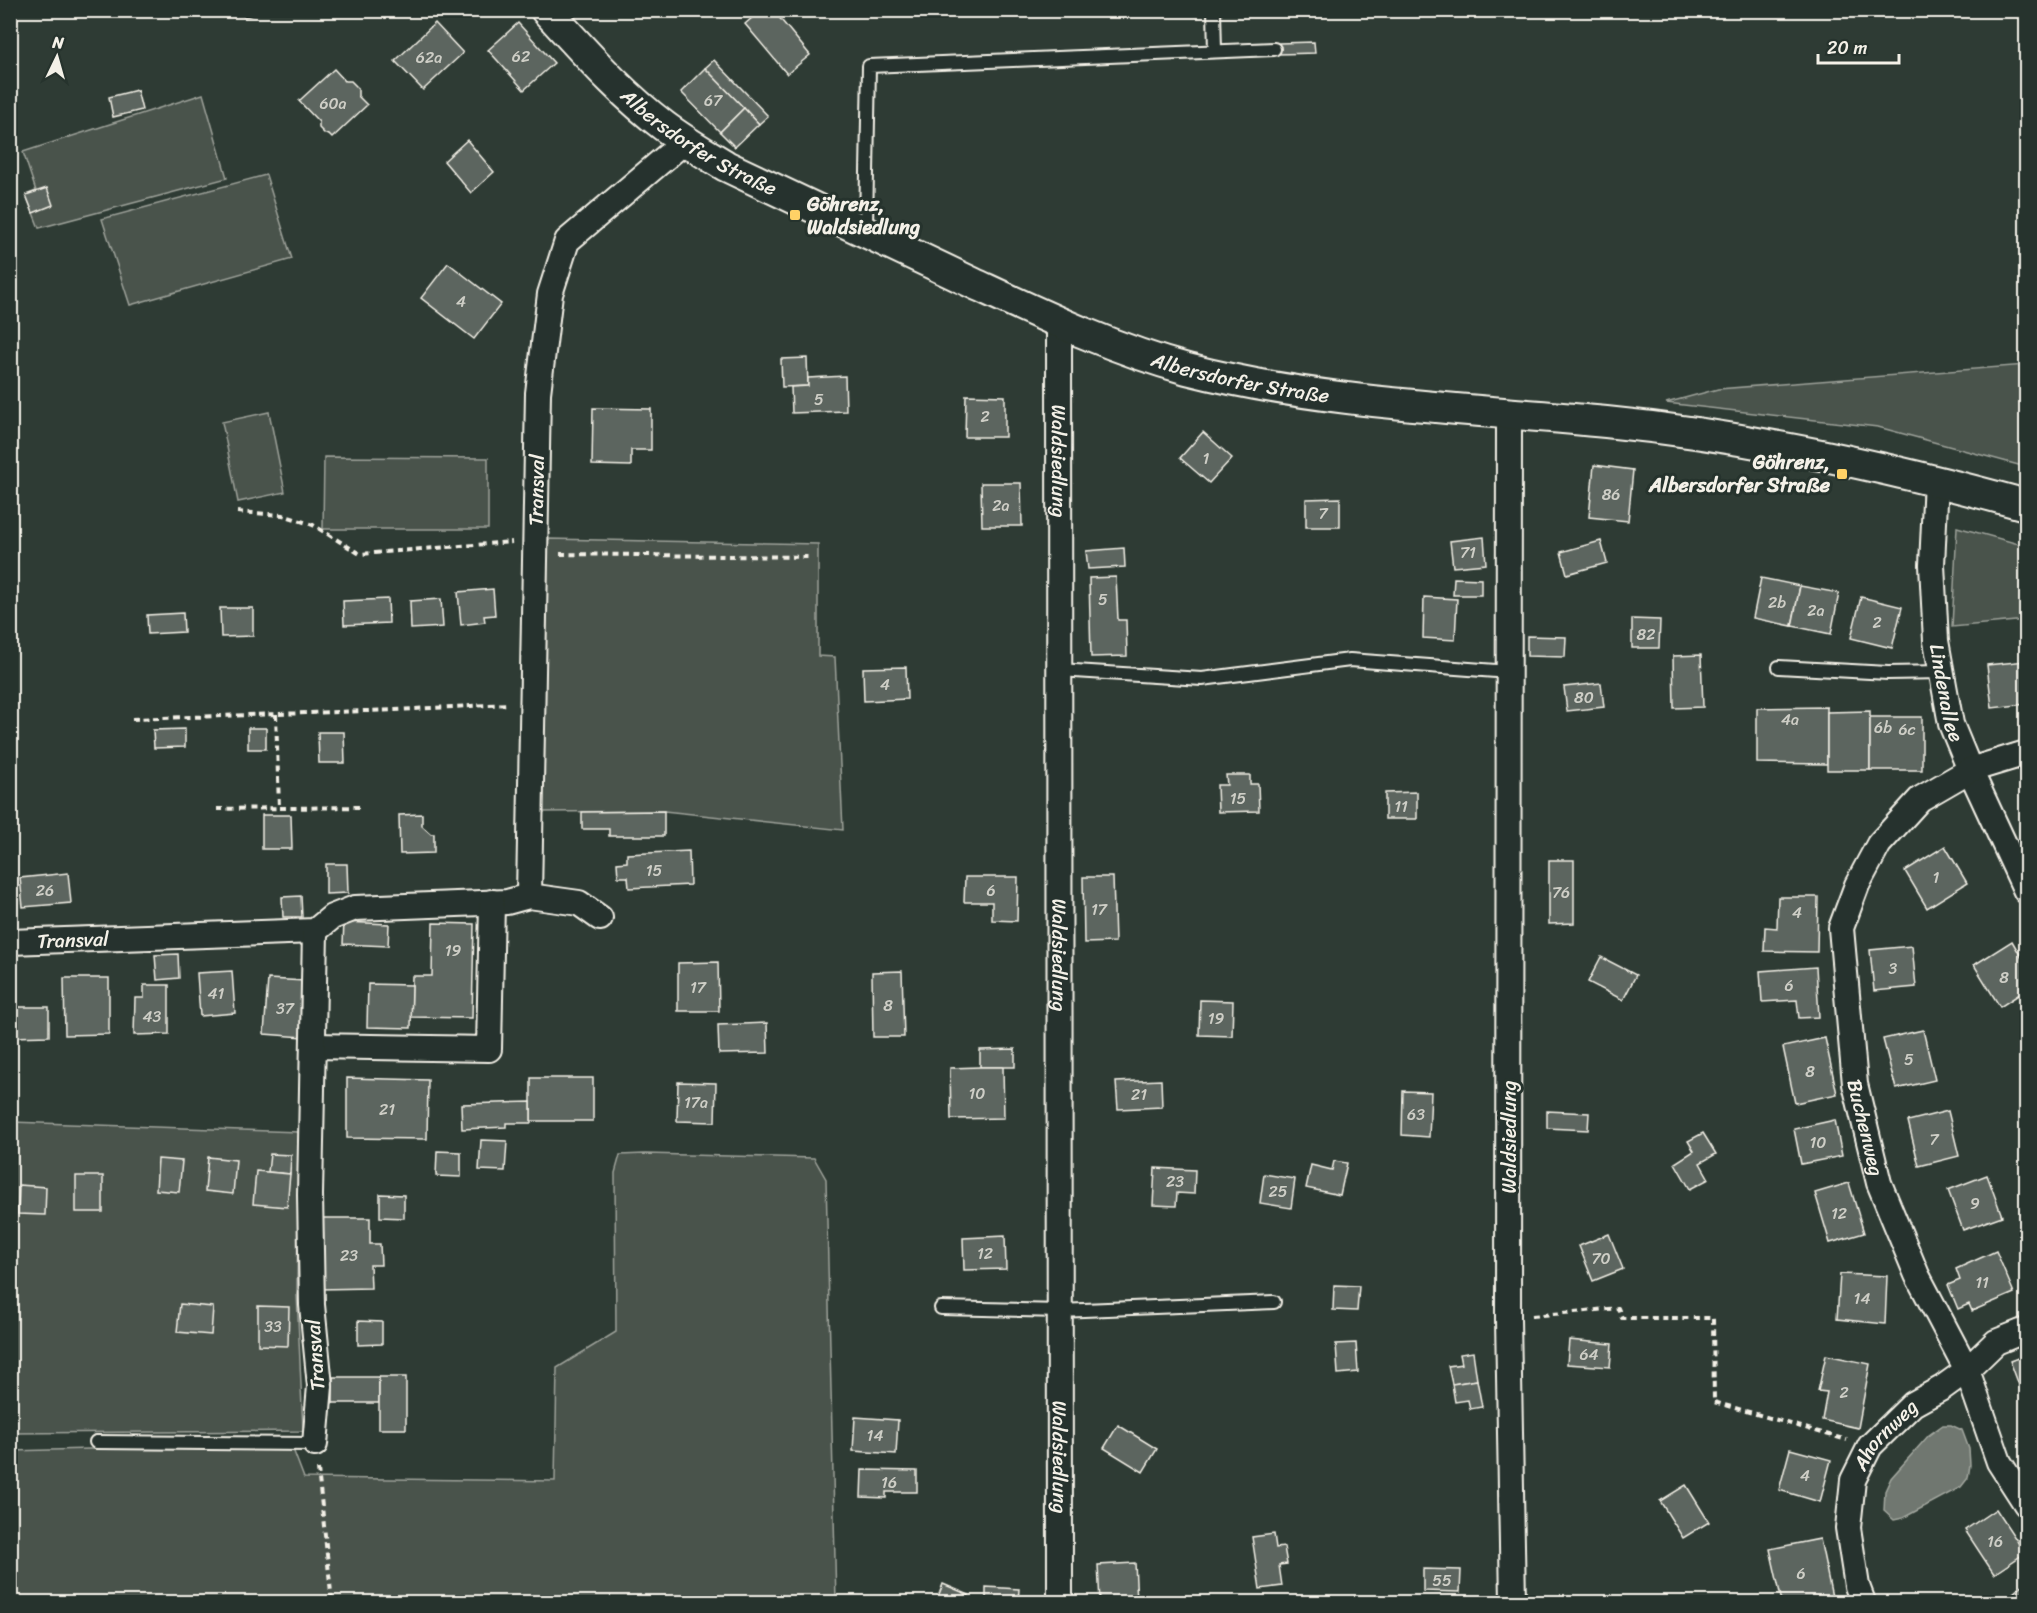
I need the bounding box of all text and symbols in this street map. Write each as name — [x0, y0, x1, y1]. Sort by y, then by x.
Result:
north arrow — [27, 27, 87, 87]
scale bar — [1818, 27, 1899, 65]
text: N — [50, 28, 66, 58]
text: 20 m — [1827, 32, 1867, 64]
house number: 62 — [512, 42, 530, 71]
house number: 62a — [416, 43, 442, 72]
street label: Albersdorfer Straße — [611, 79, 783, 206]
house number: 67 — [704, 86, 723, 115]
house number: 60a — [319, 89, 347, 118]
place label: Göhrenz, Waldsiedlung — [806, 187, 920, 245]
marker: Göhrenz, Waldsiedlung — [788, 208, 802, 222]
house number: 4 — [456, 287, 466, 316]
street label: Albersdorfer Straße — [1146, 342, 1331, 414]
house number: 5 — [814, 385, 824, 414]
house number: 2 — [980, 402, 990, 431]
street label: Waldsiedlung — [1041, 404, 1076, 518]
house number: 1 — [1203, 444, 1210, 473]
place label: Göhrenz, Albersdorfer Straße — [1648, 445, 1831, 503]
street label: Transval — [519, 453, 555, 526]
marker: Göhrenz, Albersdorfer Straße — [1835, 467, 1849, 481]
house number: 86 — [1602, 480, 1620, 509]
house number: 2a — [992, 491, 1010, 520]
house number: 7 — [1318, 499, 1328, 528]
house number: 71 — [1460, 538, 1476, 567]
house number: 5 — [1098, 585, 1108, 614]
house number: 2b — [1768, 588, 1786, 617]
house number: 2a — [1807, 596, 1825, 625]
house number: 2 — [1872, 608, 1882, 637]
house number: 82 — [1637, 620, 1655, 649]
street label: Lindenallee — [1919, 641, 1974, 748]
house number: 4 — [880, 670, 890, 699]
house number: 80 — [1574, 683, 1594, 712]
house number: 4a — [1781, 705, 1799, 734]
house number: 6b — [1874, 713, 1892, 742]
house number: 6c — [1898, 715, 1916, 744]
house number: 15 — [1230, 784, 1247, 813]
house number: 11 — [1394, 792, 1408, 821]
house number: 15 — [646, 856, 663, 885]
house number: 1 — [1933, 863, 1940, 892]
house number: 26 — [36, 876, 54, 905]
house number: 6 — [986, 876, 996, 905]
house number: 76 — [1552, 878, 1570, 907]
house number: 17 — [1091, 895, 1108, 924]
street label: Waldsiedlung — [1041, 898, 1077, 1012]
house number: 4 — [1792, 898, 1802, 927]
street label: Transval — [37, 921, 111, 959]
house number: 19 — [445, 936, 462, 965]
house number: 3 — [1889, 954, 1898, 983]
house number: 8 — [1999, 963, 2009, 992]
house number: 6 — [1784, 971, 1794, 1000]
house number: 17 — [690, 973, 707, 1002]
house number: 41 — [208, 979, 225, 1008]
house number: 8 — [883, 991, 893, 1020]
house number: 37 — [276, 994, 295, 1023]
house number: 43 — [143, 1002, 162, 1031]
house number: 19 — [1208, 1004, 1225, 1033]
house number: 5 — [1904, 1045, 1914, 1074]
house number: 8 — [1805, 1057, 1815, 1086]
street label: Buchenweg — [1836, 1076, 1894, 1180]
house number: 10 — [969, 1079, 985, 1108]
house number: 21 — [1131, 1080, 1147, 1109]
street label: Waldsiedlung — [1492, 1081, 1527, 1193]
house number: 17a — [684, 1088, 708, 1117]
house number: 21 — [379, 1095, 395, 1124]
house number: 63 — [1407, 1100, 1425, 1129]
house number: 7 — [1929, 1125, 1939, 1154]
house number: 10 — [1810, 1128, 1826, 1157]
house number: 23 — [1166, 1167, 1184, 1196]
house number: 25 — [1268, 1177, 1288, 1206]
house number: 9 — [1970, 1189, 1980, 1218]
house number: 12 — [1831, 1199, 1847, 1228]
house number: 12 — [977, 1239, 993, 1268]
house number: 23 — [340, 1241, 358, 1270]
house number: 70 — [1591, 1244, 1611, 1273]
house number: 11 — [1975, 1268, 1989, 1297]
house number: 14 — [1854, 1284, 1870, 1313]
house number: 33 — [264, 1312, 282, 1341]
street label: Transval — [295, 1317, 335, 1392]
house number: 64 — [1579, 1340, 1599, 1369]
house number: 2 — [1839, 1378, 1849, 1407]
street label: Ahornweg — [1843, 1391, 1927, 1478]
street label: Waldsiedlung — [1042, 1400, 1077, 1514]
house number: 14 — [867, 1421, 883, 1450]
house number: 4 — [1800, 1461, 1810, 1490]
house number: 16 — [881, 1468, 897, 1497]
house number: 16 — [1987, 1527, 2003, 1556]
house number: 6 — [1796, 1559, 1806, 1588]
house number: 55 — [1432, 1566, 1452, 1595]

